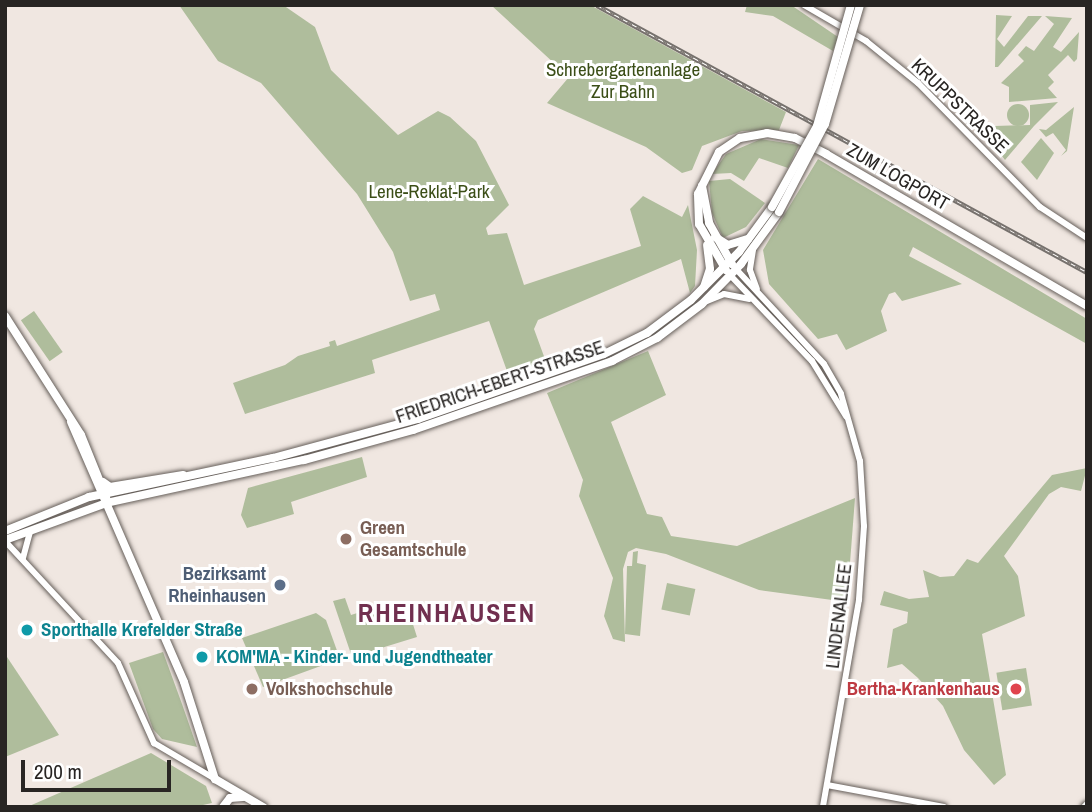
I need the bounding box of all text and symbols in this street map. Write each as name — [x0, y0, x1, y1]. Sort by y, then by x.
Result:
street label: KRUPPSTRASSE — [907, 54, 1013, 158]
park label: Schrebergartenanlage Zur Bahn — [546, 59, 700, 103]
street label: ZUM LOGPORT — [843, 139, 953, 215]
park label: Lene-Reklat-Park — [368, 181, 490, 203]
street label: FRIEDRICH-EBERT-STRASSE — [393, 336, 607, 428]
place label: Green Gesamtschule — [360, 517, 467, 561]
marker: Green Gesamtschule — [338, 531, 354, 547]
street label: LINDENALLEE — [821, 562, 857, 670]
place label: Bezirksamt Rheinhausen — [168, 563, 266, 607]
marker: Bezirksamt Rheinhausen — [272, 577, 288, 593]
district label: RHEINHAUSEN — [359, 597, 535, 629]
place label: Sporthalle Krefelder Straße — [41, 619, 243, 641]
marker: Sporthalle Krefelder Straße — [19, 622, 35, 638]
place label: KOM'MA - Kinder- und Jugendtheater — [216, 646, 493, 668]
marker: KOM'MA - Kinder- und Jugendtheater — [194, 649, 210, 665]
place label: Volkshochschule — [266, 678, 393, 700]
place label: Bertha-Krankenhaus — [847, 678, 1000, 700]
marker: Bertha-Krankenhaus — [1006, 679, 1026, 699]
marker: Volkshochschule — [244, 681, 260, 697]
scale bar — [24, 746, 175, 790]
text: 200 m — [34, 757, 82, 786]

